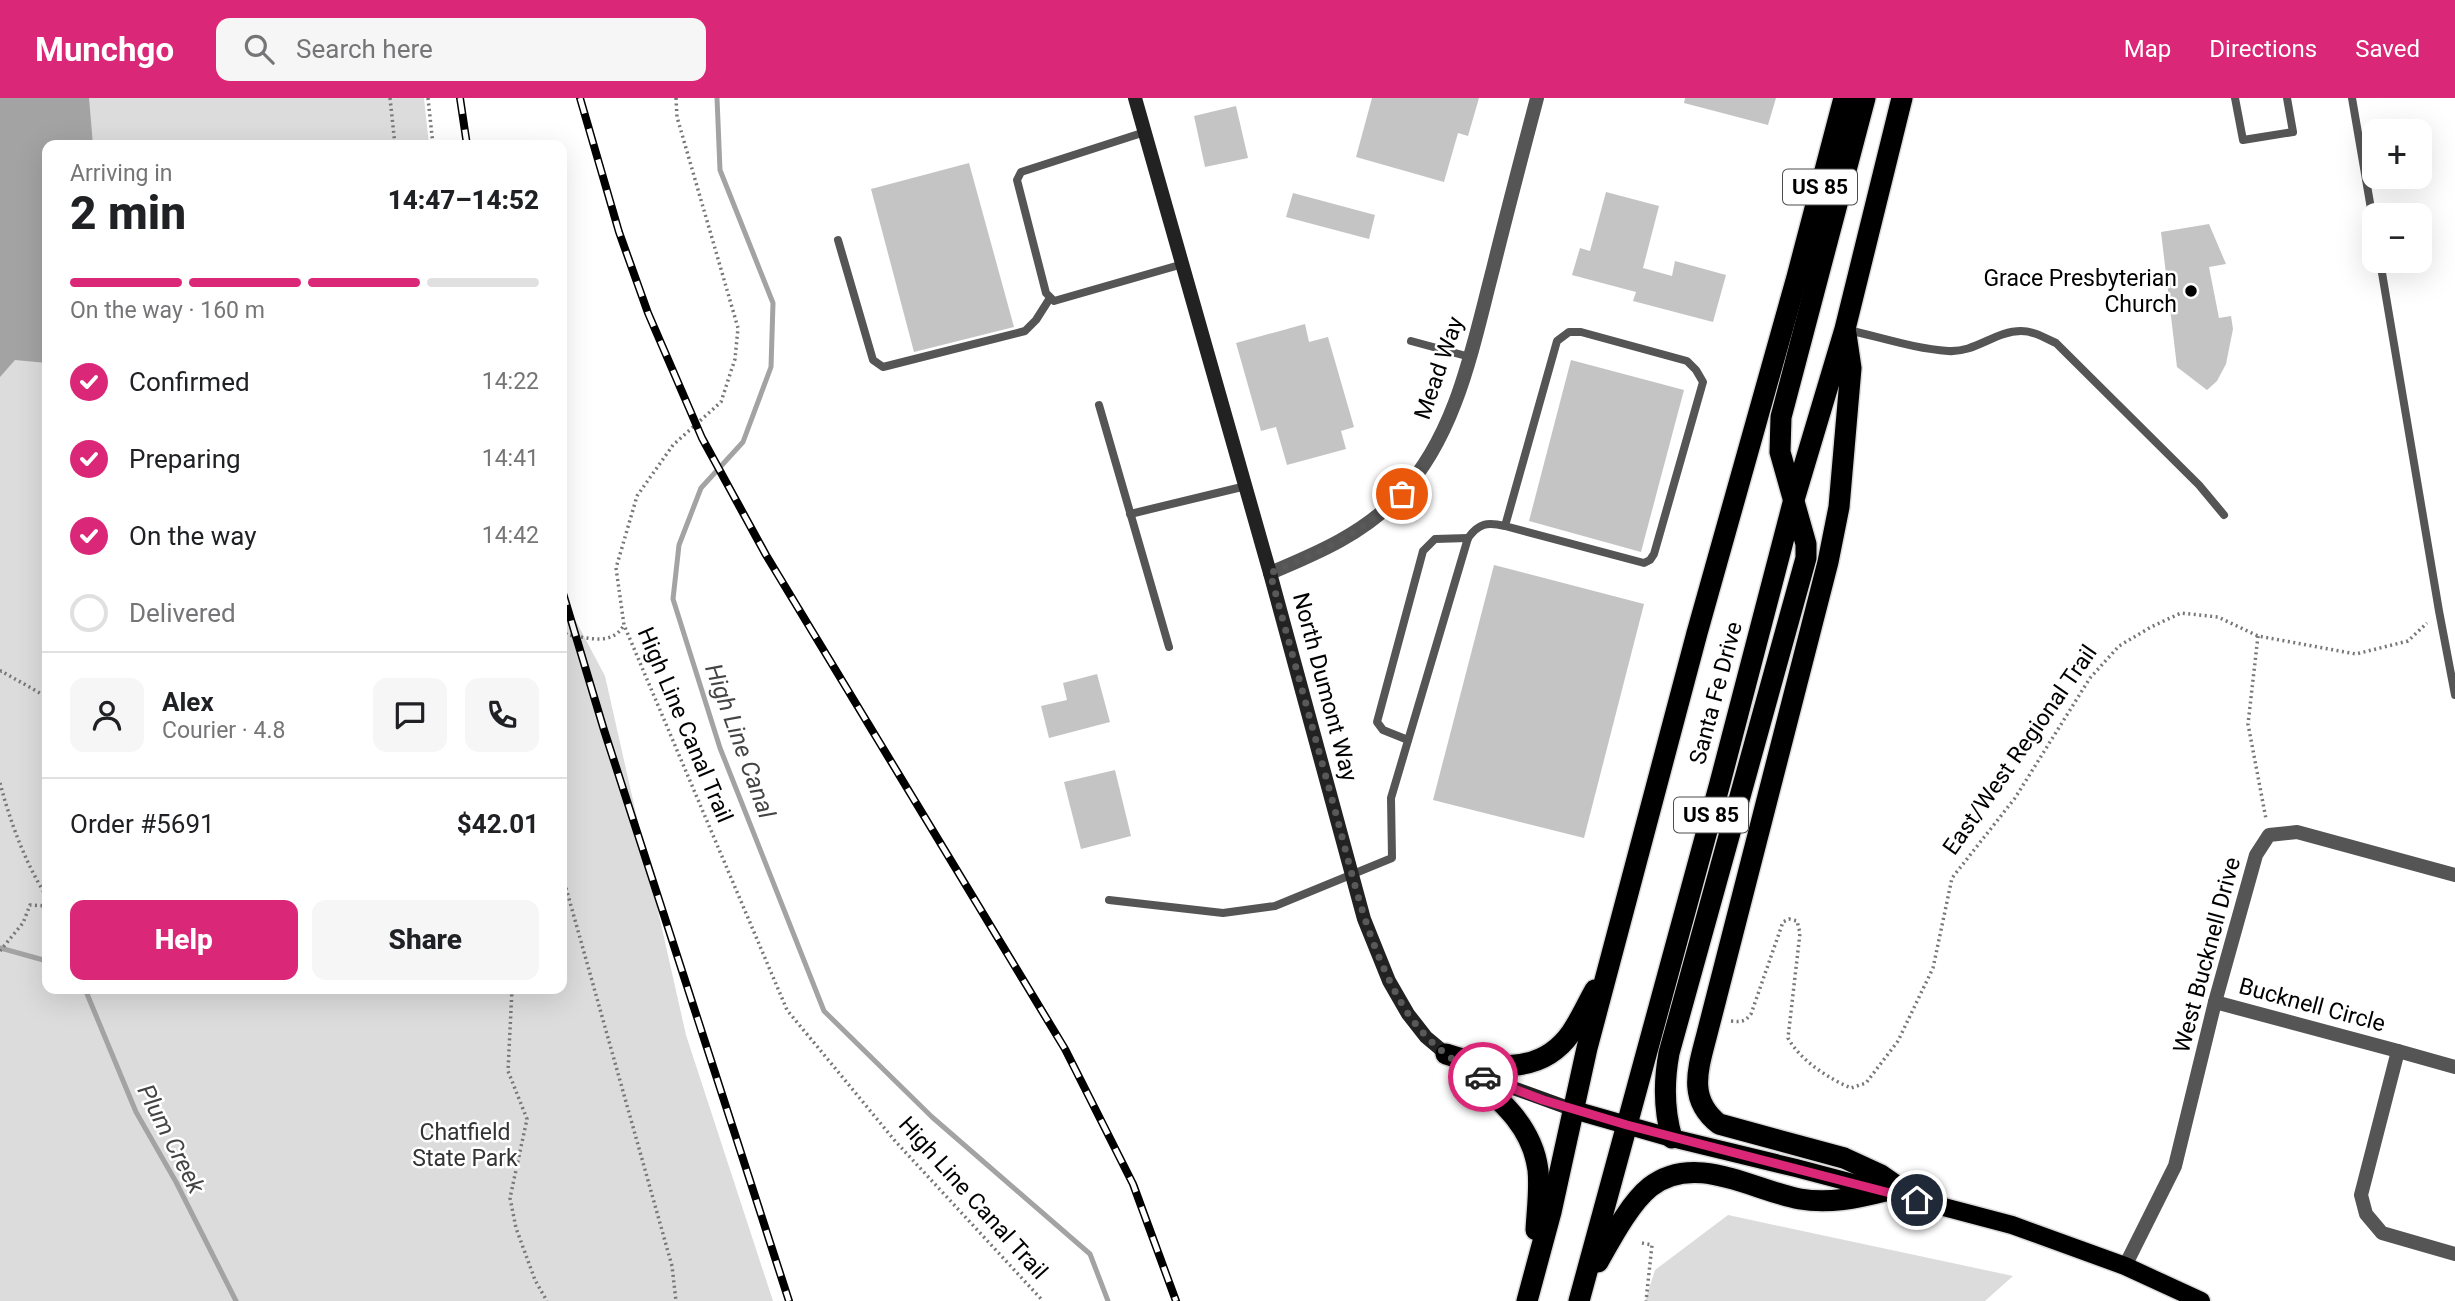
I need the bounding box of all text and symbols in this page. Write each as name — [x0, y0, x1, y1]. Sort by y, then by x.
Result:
search box — [216, 18, 706, 81]
text: Munchgo — [35, 30, 174, 69]
icon: search — [240, 30, 278, 68]
text: Search here — [296, 34, 433, 64]
text: Map — [2124, 35, 2171, 63]
text: Directions — [2209, 35, 2317, 63]
text: Saved — [2355, 35, 2420, 63]
map controls — [2362, 119, 2432, 273]
button: + — [2362, 119, 2432, 189]
text: Arriving in — [70, 160, 173, 187]
road number: US 85 — [1783, 170, 1857, 204]
text: 14:47–14:52 — [388, 185, 539, 215]
text: 2 min — [70, 186, 186, 240]
button: − — [2362, 203, 2432, 273]
place label: Grace Presbyterian Church — [1983, 265, 2177, 318]
marker: Grace Presbyterian Church — [2183, 283, 2199, 299]
text: On the way · 160 m — [70, 297, 265, 324]
street label: Mead Way — [1409, 313, 1469, 423]
icon: check — [70, 363, 108, 401]
text: Confirmed — [129, 367, 250, 397]
text: 14:22 — [482, 368, 539, 395]
icon: check — [70, 440, 108, 478]
text: Preparing — [129, 444, 241, 474]
text: 14:41 — [482, 445, 539, 472]
pin — [1372, 464, 1432, 524]
icon: bag — [1383, 475, 1421, 513]
icon: check — [70, 517, 108, 555]
text: On the way — [129, 521, 257, 551]
text: 14:42 — [482, 522, 539, 549]
street label: North Dumont Way — [1287, 590, 1363, 784]
text: Delivered — [129, 598, 236, 628]
street label: Santa Fe Drive — [1684, 619, 1748, 767]
street label: High Line Canal Trail — [631, 623, 739, 827]
street label: East/West Regional Trail — [1937, 640, 2103, 860]
water label: High Line Canal — [699, 660, 781, 822]
button: person — [70, 678, 144, 752]
button: chat — [373, 678, 447, 752]
button: phone — [465, 678, 539, 752]
text: Alex — [162, 687, 214, 717]
text: Courier · 4.8 — [162, 717, 285, 744]
road number: US 85 — [1674, 798, 1748, 832]
text: Order #5691 — [70, 809, 215, 839]
text: $42.01 — [457, 809, 539, 839]
street label: West Bucknell Drive — [2168, 854, 2246, 1056]
button: Help — [70, 900, 298, 980]
button: Share — [312, 900, 539, 980]
street label: Bucknell Circle — [2236, 972, 2388, 1038]
courier — [1448, 1042, 1518, 1112]
icon: car — [1464, 1058, 1502, 1096]
water label: Plum Creek — [132, 1080, 211, 1199]
street label: High Line Canal Trail — [893, 1111, 1053, 1285]
park label: Chatfield State Park — [412, 1119, 518, 1172]
pin — [1887, 1170, 1947, 1230]
icon: home — [1898, 1181, 1936, 1219]

